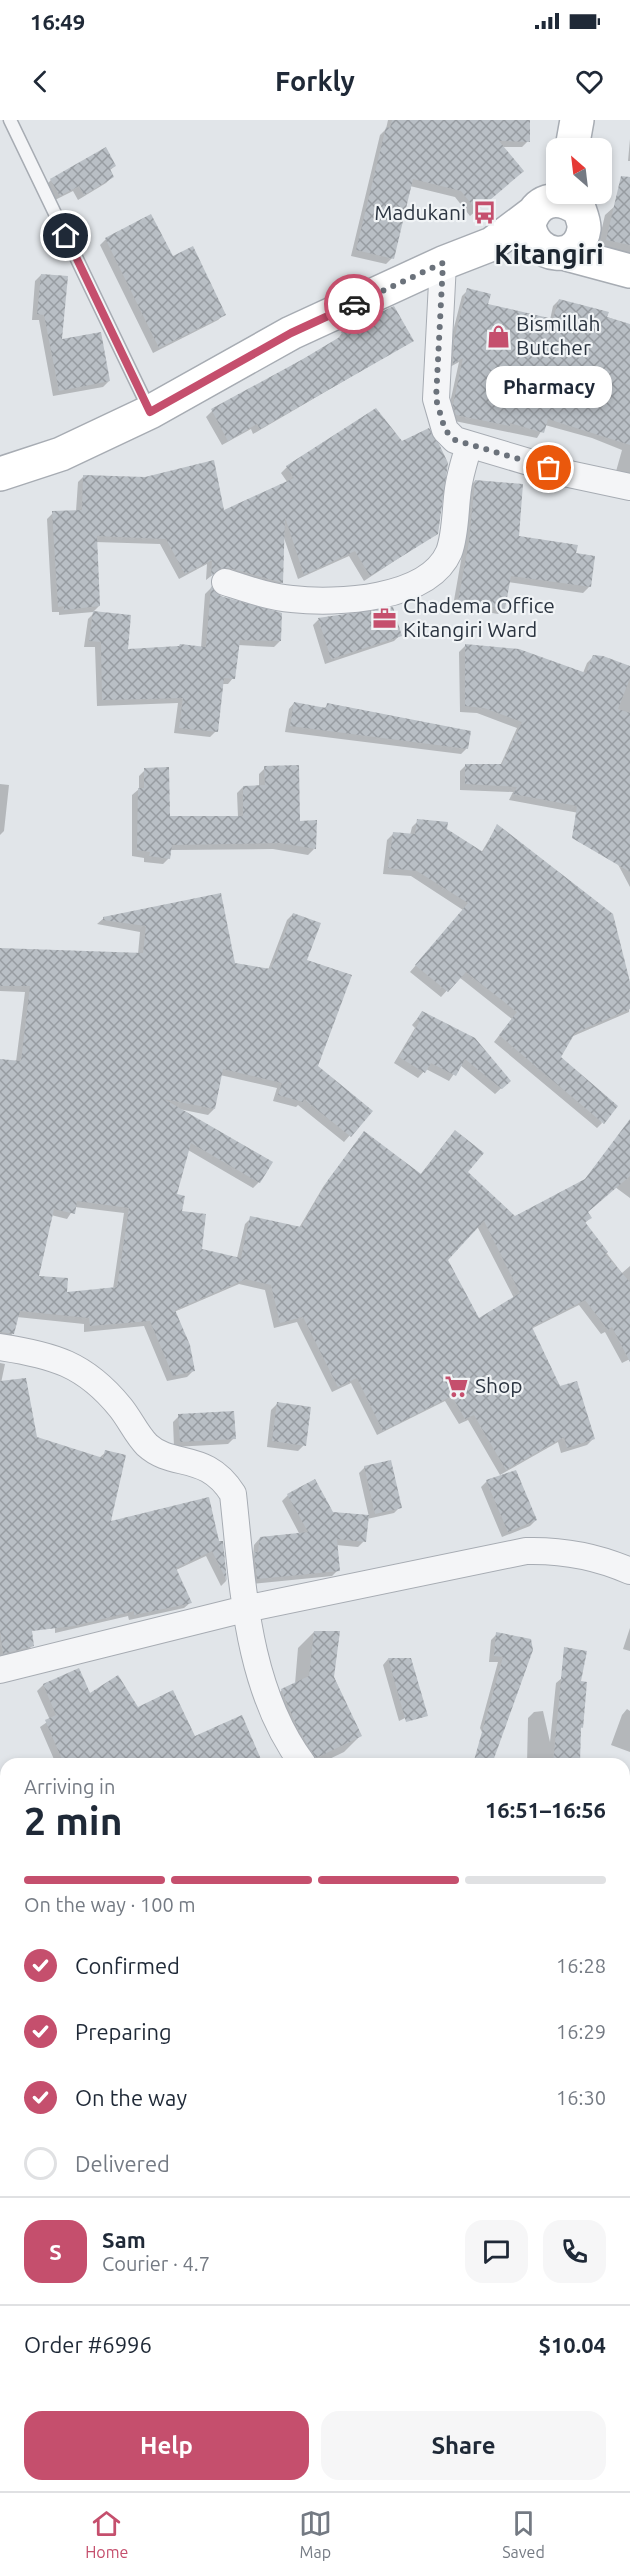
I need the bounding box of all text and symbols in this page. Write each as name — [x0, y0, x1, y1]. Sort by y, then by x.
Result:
text: 16:49 — [30, 9, 85, 34]
icon: back — [24, 65, 57, 98]
icon: heart — [573, 65, 606, 98]
text: Forkly — [275, 66, 355, 96]
north arrow — [546, 138, 612, 204]
map controls — [546, 138, 612, 204]
place label: Madukani — [374, 200, 466, 224]
bus stop icon: Madukani — [471, 200, 497, 226]
pin — [40, 210, 91, 261]
icon: home — [49, 219, 82, 252]
district label: Kitangiri — [494, 239, 604, 269]
courier — [324, 274, 384, 334]
icon: car — [338, 288, 371, 321]
place label: Bismillah Butcher — [516, 311, 601, 359]
shop icon: Bismillah Butcher — [485, 323, 511, 349]
callout: Pharmacy — [486, 366, 612, 408]
text: Pharmacy — [503, 375, 595, 398]
pin — [523, 442, 574, 493]
icon: bag — [532, 451, 565, 484]
place label: Chadema Office Kitangiri Ward — [403, 593, 555, 641]
office icon: Chadema Office Kitangiri Ward — [372, 605, 398, 631]
supermarket icon: Shop — [444, 1373, 470, 1399]
place label: Shop — [475, 1373, 523, 1397]
text: Arriving in — [24, 1775, 115, 1798]
text: 16:51–16:56 — [485, 1797, 606, 1822]
text: 2 min — [24, 1799, 123, 1842]
text: On the way · 100 m — [24, 1893, 196, 1916]
icon: check — [24, 1949, 57, 1982]
text: Confirmed — [75, 1953, 180, 1978]
text: 16:28 — [556, 1954, 606, 1977]
icon: check — [24, 2015, 57, 2048]
text: Preparing — [75, 2019, 172, 2044]
text: 16:29 — [556, 2020, 606, 2043]
icon: check — [24, 2081, 57, 2114]
text: On the way — [75, 2085, 187, 2110]
text: 16:30 — [556, 2086, 606, 2109]
text: Delivered — [75, 2151, 170, 2176]
button: chat — [465, 2220, 528, 2283]
button: phone — [543, 2220, 606, 2283]
text: Sam — [102, 2227, 146, 2252]
text: S — [49, 2239, 62, 2264]
text: Courier · 4.7 — [102, 2252, 210, 2275]
text: Order #6996 — [24, 2332, 152, 2357]
text: $10.04 — [539, 2332, 606, 2357]
button: Help — [24, 2411, 309, 2480]
button: Share — [321, 2411, 606, 2480]
tab: Home — [85, 2507, 128, 2561]
tab: Map — [299, 2507, 332, 2561]
tab: Saved — [502, 2507, 545, 2561]

